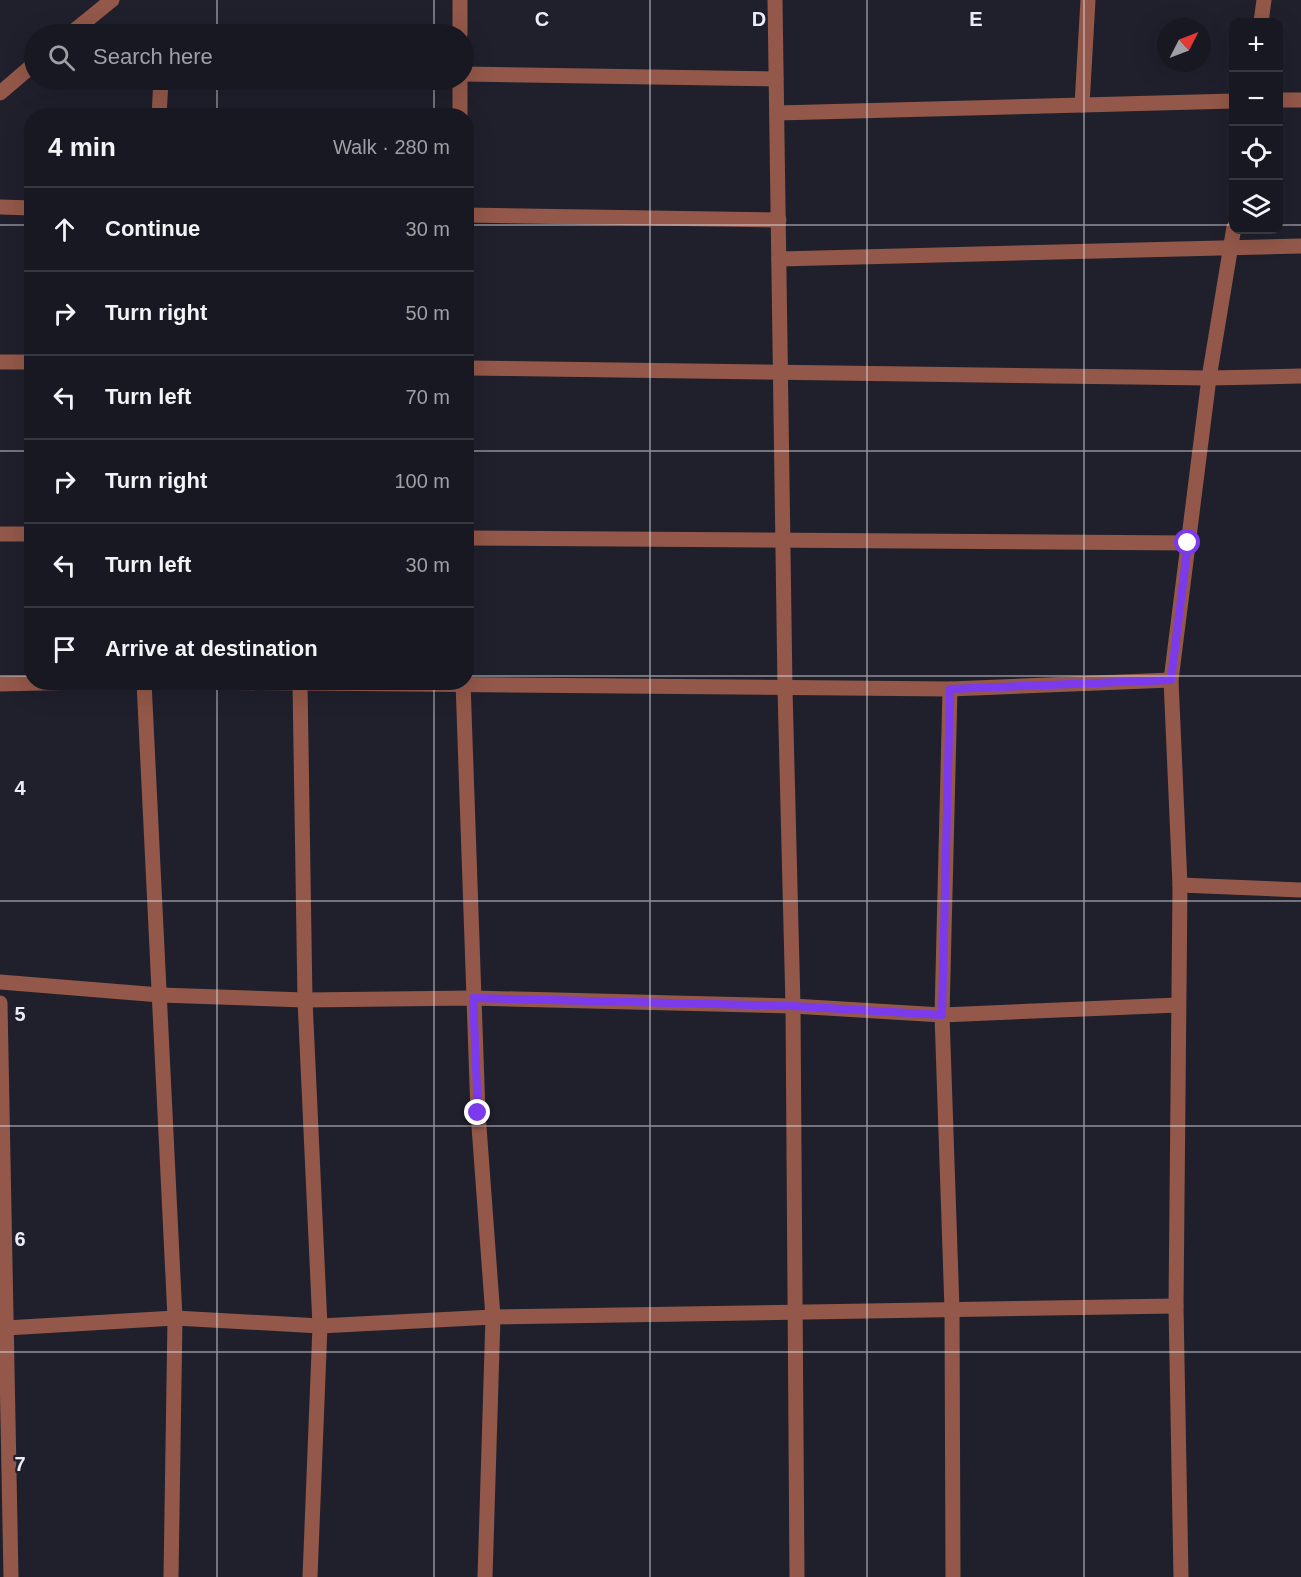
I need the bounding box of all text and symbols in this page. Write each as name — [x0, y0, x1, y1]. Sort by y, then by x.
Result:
text: C — [535, 8, 549, 30]
text: D — [752, 8, 766, 30]
text: E — [969, 8, 983, 30]
north arrow — [1157, 18, 1211, 72]
map controls — [1229, 18, 1283, 234]
button: + — [1229, 18, 1283, 72]
search box — [24, 24, 474, 90]
icon: search — [45, 41, 78, 74]
text: Search here — [93, 44, 213, 69]
button: − — [1229, 72, 1283, 126]
button: locate — [1229, 126, 1283, 180]
text: 4 min — [48, 132, 116, 162]
text: Walk · 280 m — [333, 136, 450, 158]
button: layers — [1229, 180, 1283, 234]
icon: ahead — [48, 213, 81, 246]
text: Continue — [105, 216, 200, 241]
text: 30 m — [406, 218, 450, 240]
icon: right — [48, 297, 81, 330]
text: Turn right — [105, 300, 207, 325]
text: 50 m — [406, 302, 450, 324]
icon: left — [48, 381, 81, 414]
text: Turn left — [105, 384, 191, 409]
text: 70 m — [406, 386, 450, 408]
icon: right — [48, 465, 81, 498]
text: Turn right — [105, 468, 207, 493]
text: 100 m — [394, 470, 450, 492]
route start — [1174, 529, 1200, 555]
icon: left — [48, 549, 81, 582]
text: Turn left — [105, 552, 191, 577]
text: 30 m — [406, 554, 450, 576]
icon: arrive — [48, 633, 81, 666]
text: Arrive at destination — [105, 636, 318, 661]
text: 4 — [14, 777, 26, 799]
text: 5 — [14, 1003, 26, 1025]
route end — [464, 1099, 490, 1125]
text: 6 — [14, 1228, 26, 1250]
text: 7 — [14, 1453, 26, 1475]

